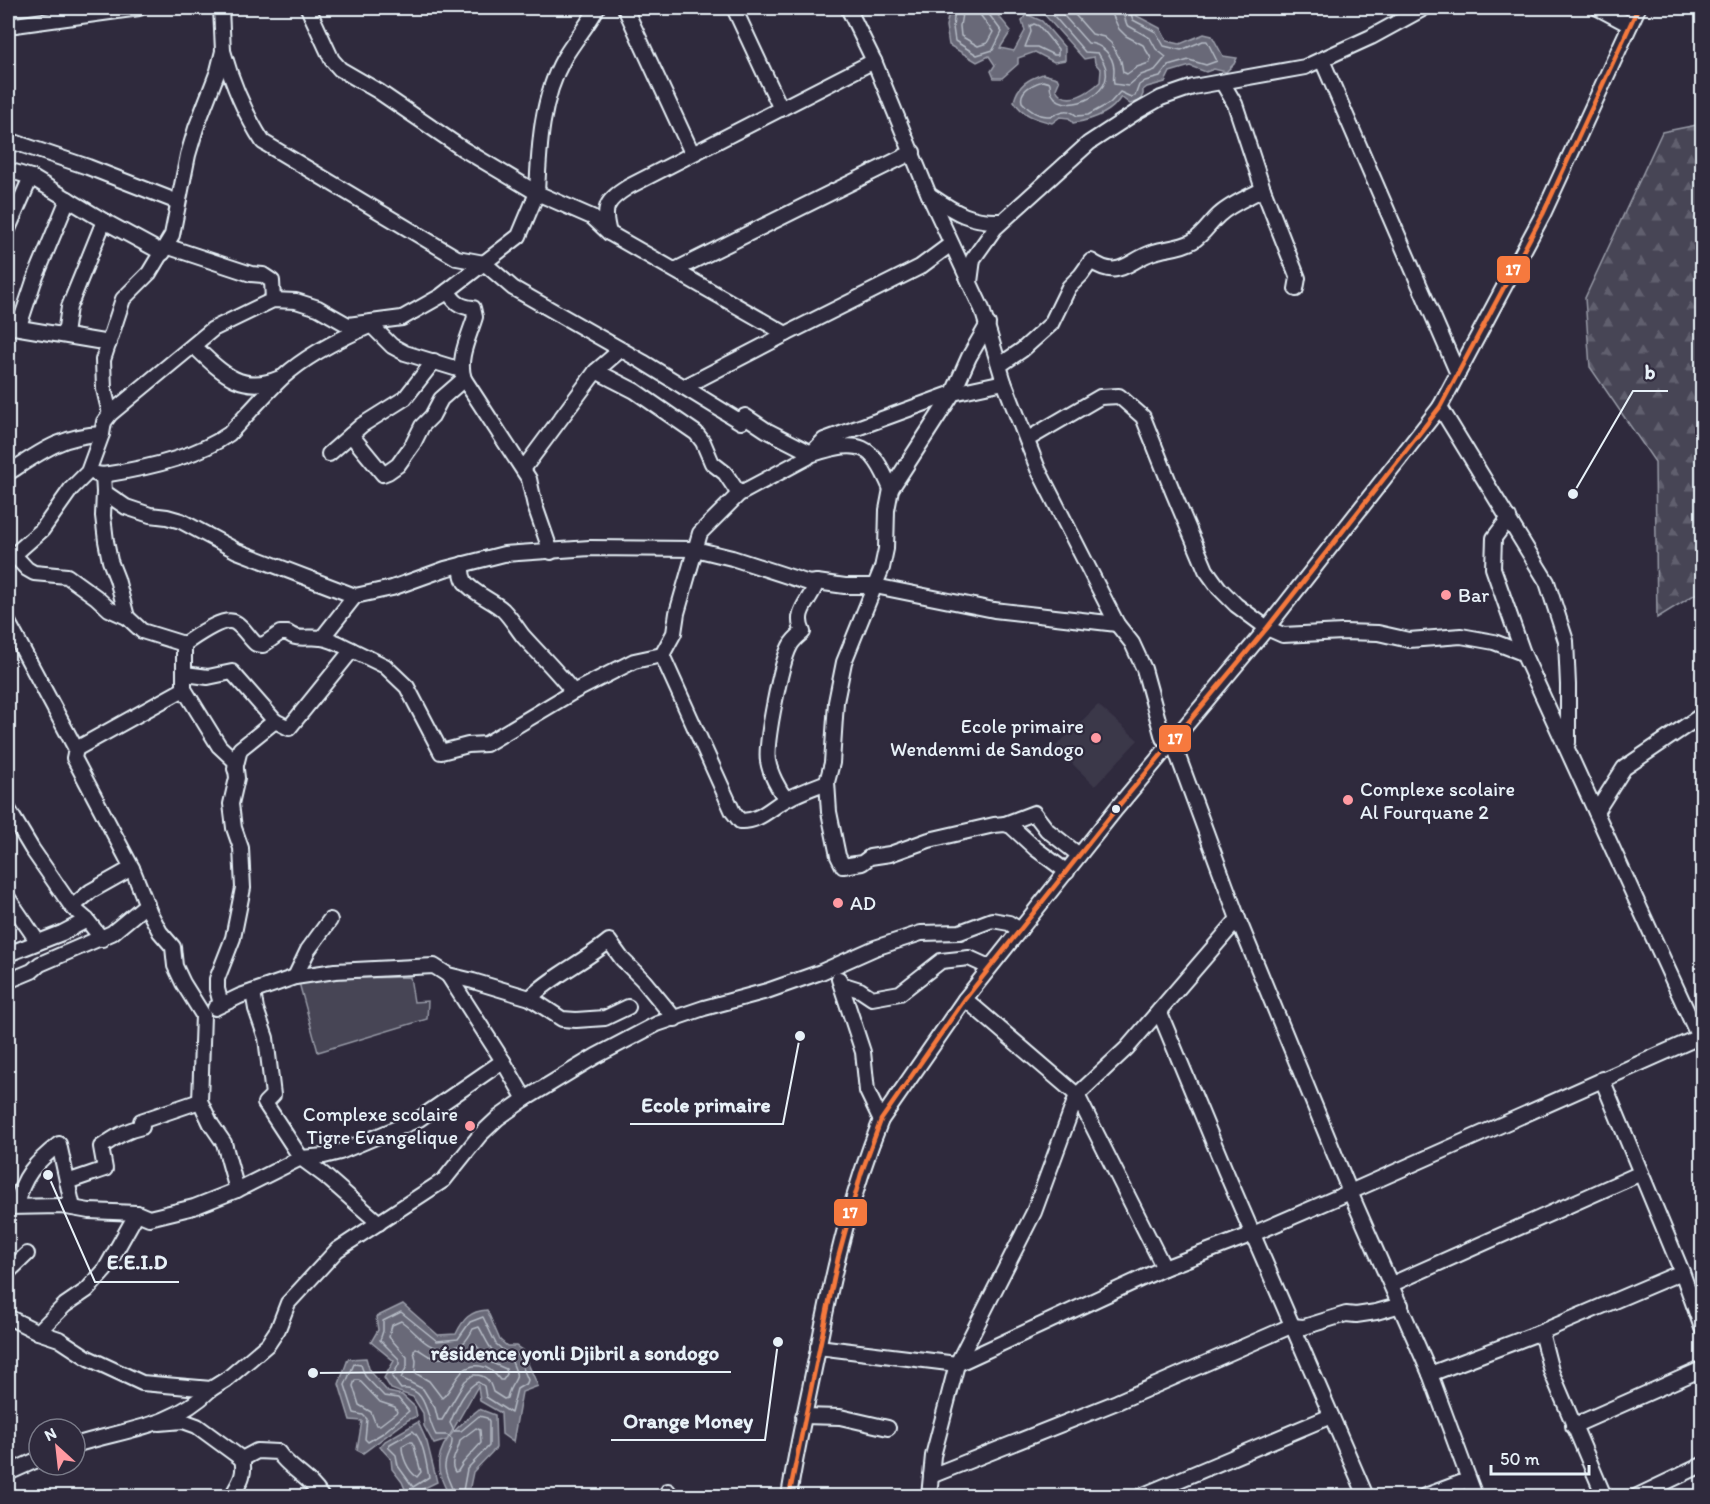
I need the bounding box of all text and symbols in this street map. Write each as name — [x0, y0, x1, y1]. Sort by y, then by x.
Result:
line badge: 17 — [1496, 255, 1531, 284]
text: 17 — [1505, 260, 1521, 279]
callout: b — [1633, 352, 1668, 391]
text: b — [1645, 359, 1656, 384]
place label: Bar — [1458, 583, 1489, 607]
marker: Bar — [1439, 588, 1453, 602]
place label: Ecole primaire Wendenmi de Sandogo — [890, 714, 1084, 761]
line badge: 17 — [1158, 724, 1192, 753]
text: 17 — [1167, 729, 1183, 748]
marker: Ecole primaire Wendenmi de Sandogo — [1089, 731, 1103, 745]
place label: Complexe scolaire Al Fourquane 2 — [1360, 777, 1515, 824]
marker: Complexe scolaire Al Fourquane 2 — [1341, 793, 1355, 807]
unlabelled marker — [1110, 803, 1122, 815]
place label: AD — [850, 891, 876, 915]
marker: AD — [831, 896, 845, 910]
callout: Ecole primaire — [630, 1085, 783, 1124]
text: Ecole primaire — [641, 1092, 771, 1118]
place label: Complexe scolaire Tigre Evangelique — [303, 1102, 458, 1149]
marker: Complexe scolaire Tigre Evangelique — [463, 1119, 477, 1133]
line badge: 17 — [833, 1198, 868, 1227]
text: 17 — [842, 1203, 858, 1222]
callout: E.E.I.D — [95, 1243, 179, 1282]
text: E.E.I.D — [107, 1249, 167, 1274]
callout: résidence yonli Djibril a sondogo — [419, 1333, 731, 1372]
text: résidence yonli Djibril a sondogo — [431, 1340, 720, 1366]
callout: Orange Money — [611, 1401, 765, 1440]
text: Orange Money — [623, 1408, 753, 1434]
north arrow — [27, 1417, 87, 1477]
text: N — [41, 1423, 60, 1445]
scale bar — [1491, 1438, 1588, 1476]
text: 50 m — [1500, 1448, 1540, 1470]

